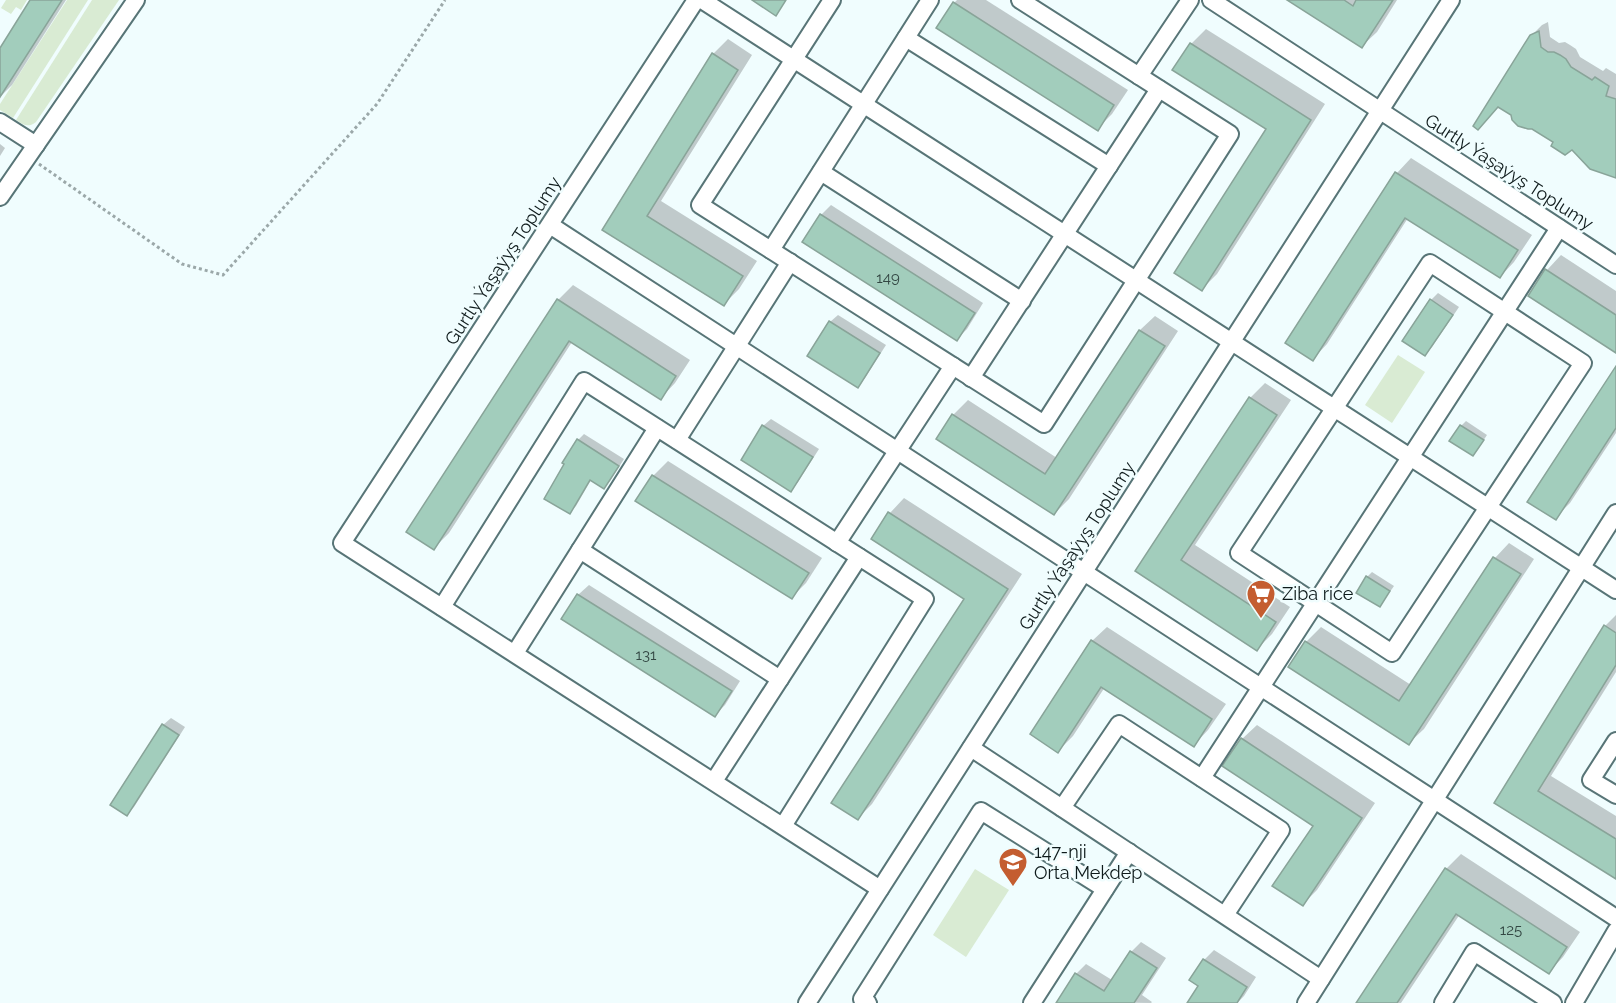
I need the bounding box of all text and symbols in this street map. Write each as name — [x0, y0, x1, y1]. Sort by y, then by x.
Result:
street label: Gurtly Ýaşaýyş Toplumy — [1421, 108, 1598, 234]
street label: Gurtly Ýaşaýyş Toplumy — [439, 172, 565, 349]
house number: 149 — [876, 269, 900, 287]
street label: Gurtly Ýaşaýyş Toplumy — [1013, 457, 1139, 634]
supermarket icon: Ziba rice — [1245, 578, 1277, 620]
place label: Ziba rice — [1282, 583, 1354, 604]
house number: 131 — [636, 646, 657, 664]
place label: 147-nji Orta Mekdep — [1034, 841, 1142, 883]
school or university icon: 147-nji Orta Mekdep — [997, 846, 1029, 888]
house number: 125 — [1500, 921, 1522, 939]

